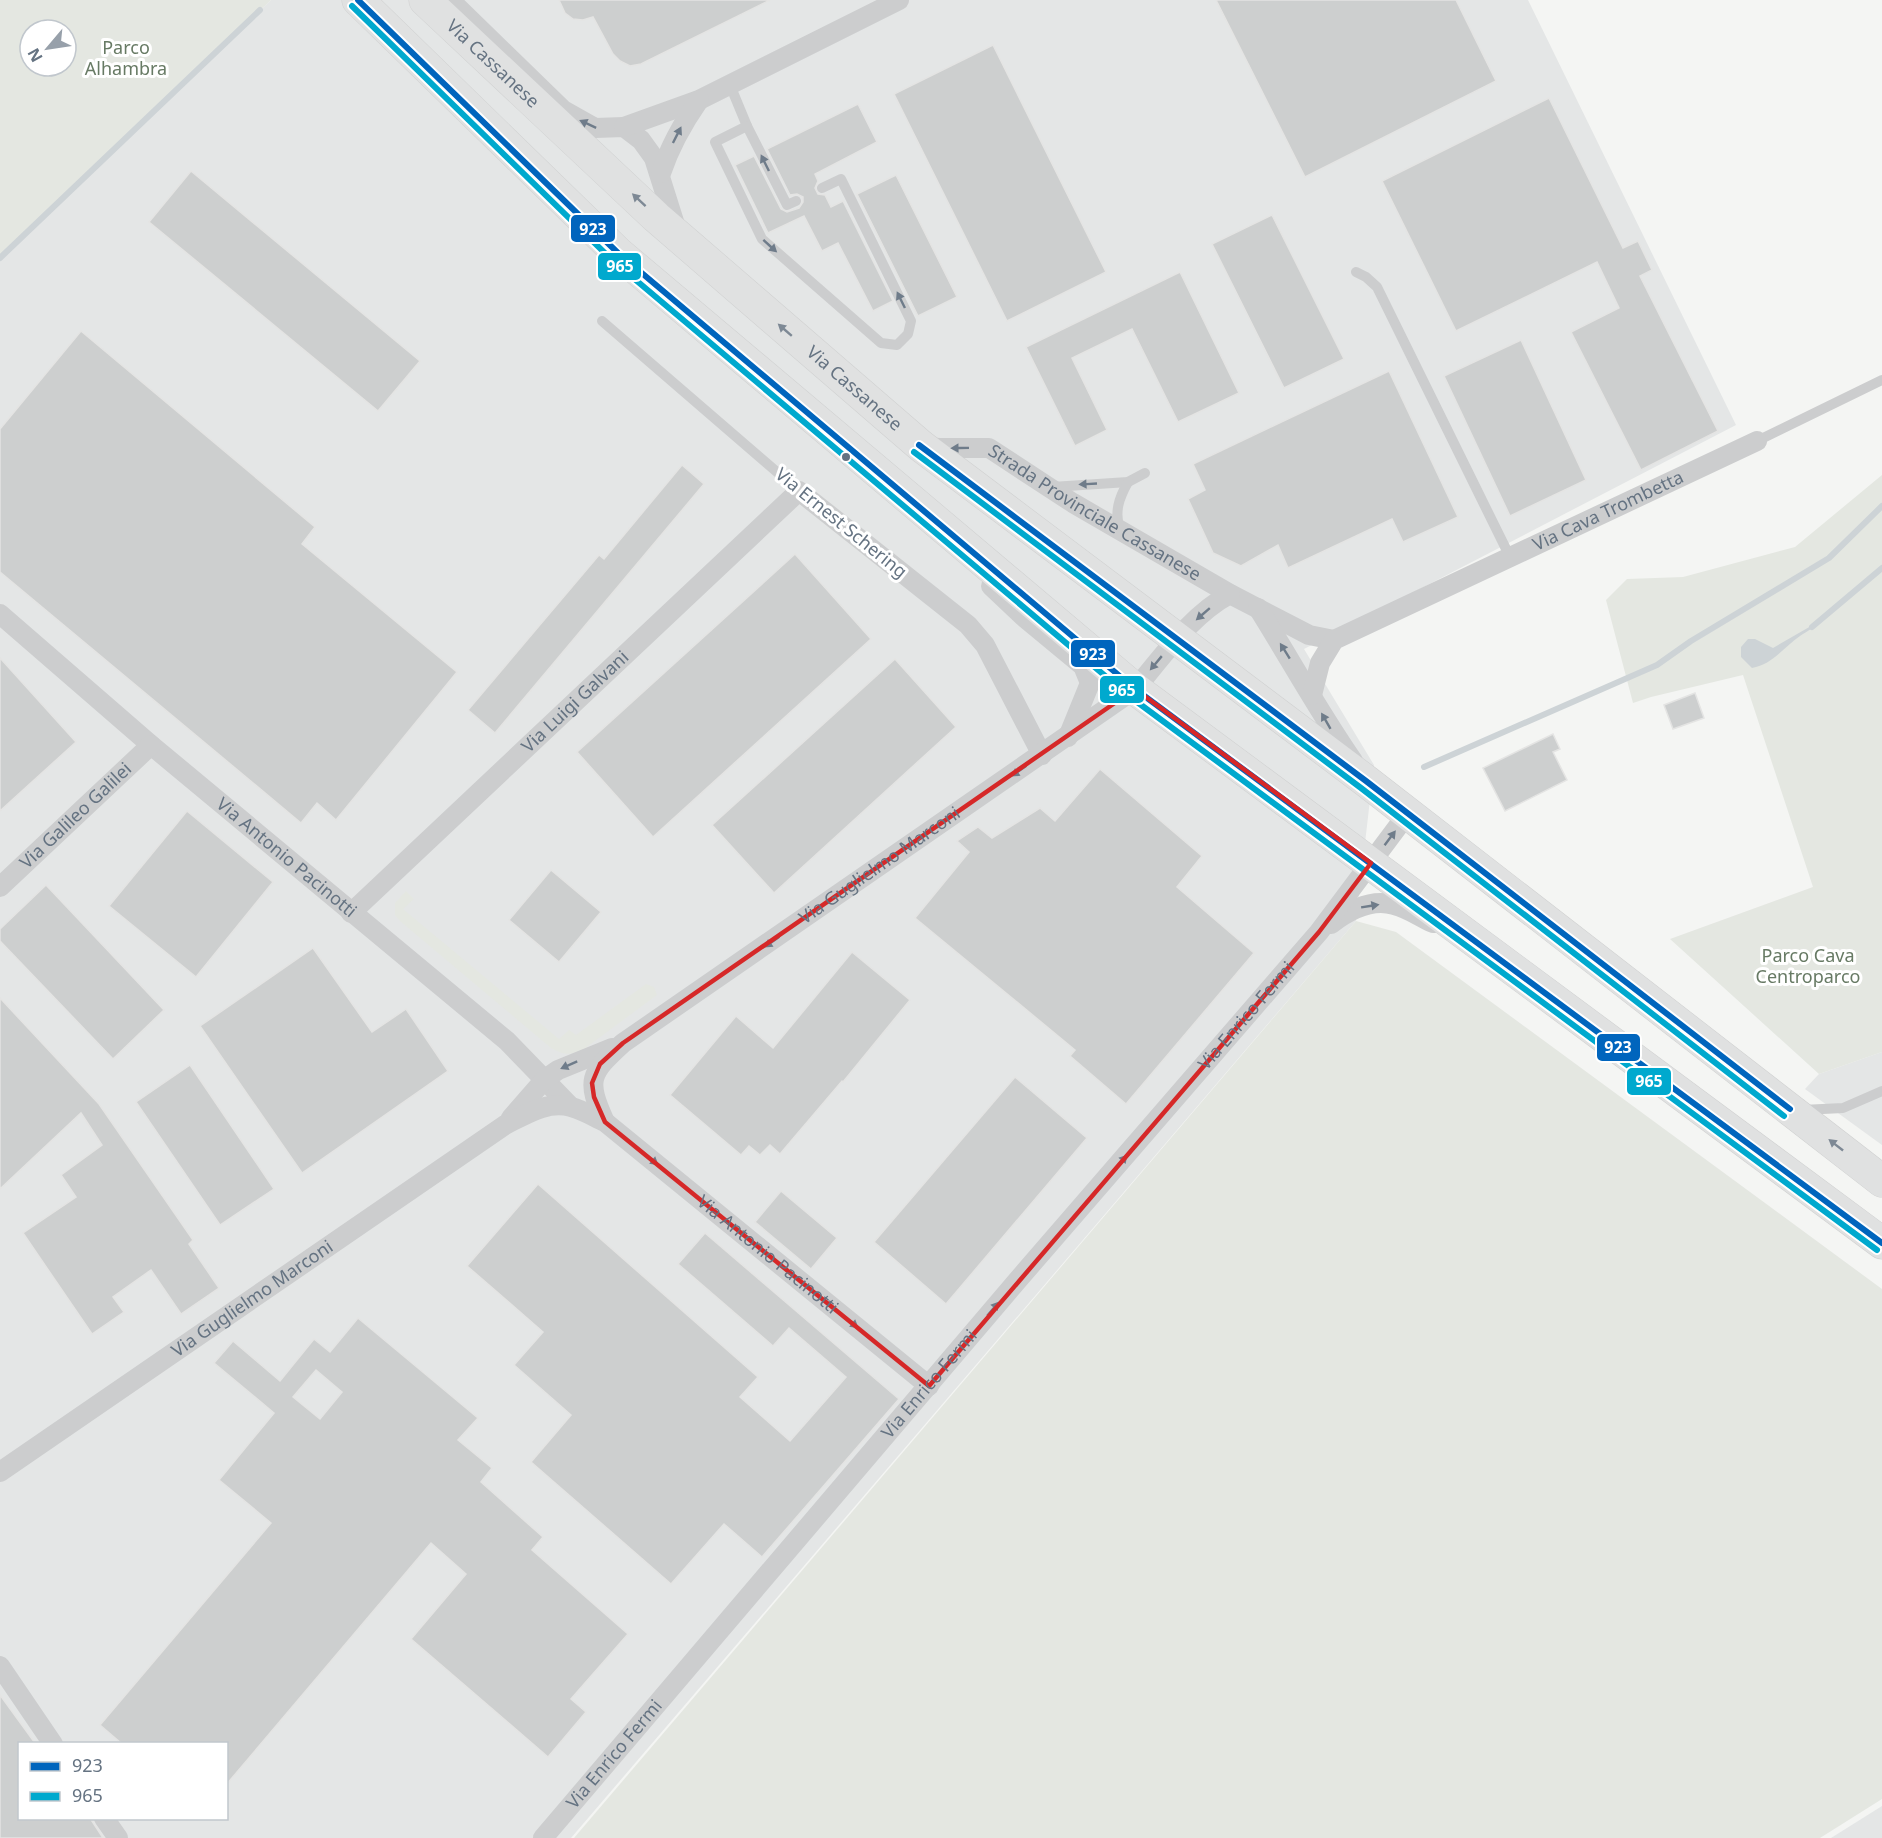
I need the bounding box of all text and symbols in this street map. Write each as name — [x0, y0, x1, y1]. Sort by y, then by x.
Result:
street label: Via Cassanese — [442, 13, 545, 112]
north arrow — [18, 18, 78, 78]
park label: Parco Alhambra — [85, 35, 167, 80]
text: N — [22, 44, 48, 66]
one-way arrow — [579, 119, 597, 129]
one-way arrow — [672, 126, 681, 143]
one-way arrow — [761, 154, 770, 171]
one-way arrow — [632, 194, 646, 208]
line badge: 923 — [570, 214, 616, 243]
text: 923 — [579, 218, 607, 240]
one-way arrow — [762, 239, 777, 253]
line badge: 965 — [597, 252, 642, 281]
text: 965 — [606, 255, 634, 277]
one-way arrow — [896, 292, 905, 309]
one-way arrow — [778, 324, 793, 337]
street label: Via Cassanese — [802, 340, 908, 436]
street label: Strada Provinciale Cassanese — [984, 438, 1206, 586]
one-way arrow — [950, 443, 969, 453]
unlabelled marker — [840, 451, 852, 463]
street label: Via Ernest Schering — [771, 462, 912, 583]
street label: Via Cava Trombetta — [1529, 464, 1687, 556]
one-way arrow — [1079, 480, 1098, 489]
one-way arrow — [1195, 607, 1210, 621]
line badge: 923 — [1070, 639, 1116, 668]
text: 923 — [1079, 643, 1107, 665]
one-way arrow — [1279, 643, 1290, 660]
street label: Via Luigi Galvani — [516, 645, 633, 757]
one-way arrow — [1151, 656, 1163, 671]
line badge: 965 — [1099, 675, 1145, 704]
text: 965 — [1108, 679, 1136, 701]
one-way arrow — [1321, 712, 1331, 729]
street label: Via Galileo Galilei — [14, 757, 136, 873]
one-way arrow — [1011, 765, 1027, 777]
street label: Via Antonio Pacinotti — [212, 791, 362, 922]
street label: Via Guglielmo Marconi — [794, 801, 964, 929]
one-way arrow — [1383, 830, 1396, 846]
one-way arrow — [1360, 901, 1379, 910]
one-way arrow — [764, 936, 780, 947]
park label: Parco Cava Centroparco — [1756, 943, 1860, 988]
street label: Via Enrico Fermi — [1192, 956, 1299, 1075]
line badge: 923 — [1596, 1033, 1641, 1062]
text: 923 — [1604, 1036, 1632, 1058]
one-way arrow — [560, 1060, 578, 1070]
line badge: 965 — [1626, 1067, 1672, 1096]
text: 965 — [1635, 1070, 1663, 1092]
one-way arrow — [1828, 1139, 1844, 1152]
one-way arrow — [643, 1153, 659, 1166]
one-way arrow — [1114, 1154, 1127, 1170]
street label: Via Antonio Pacinotti — [693, 1189, 844, 1319]
street label: Via Guglielmo Marconi — [166, 1234, 337, 1362]
one-way arrow — [987, 1302, 999, 1317]
one-way arrow — [843, 1315, 858, 1328]
street label: Via Enrico Fermi — [875, 1324, 982, 1443]
street label: Via Enrico Fermi — [560, 1694, 667, 1813]
legend — [18, 1742, 228, 1820]
text: 923 — [72, 1753, 103, 1777]
text: 965 — [72, 1783, 103, 1807]

